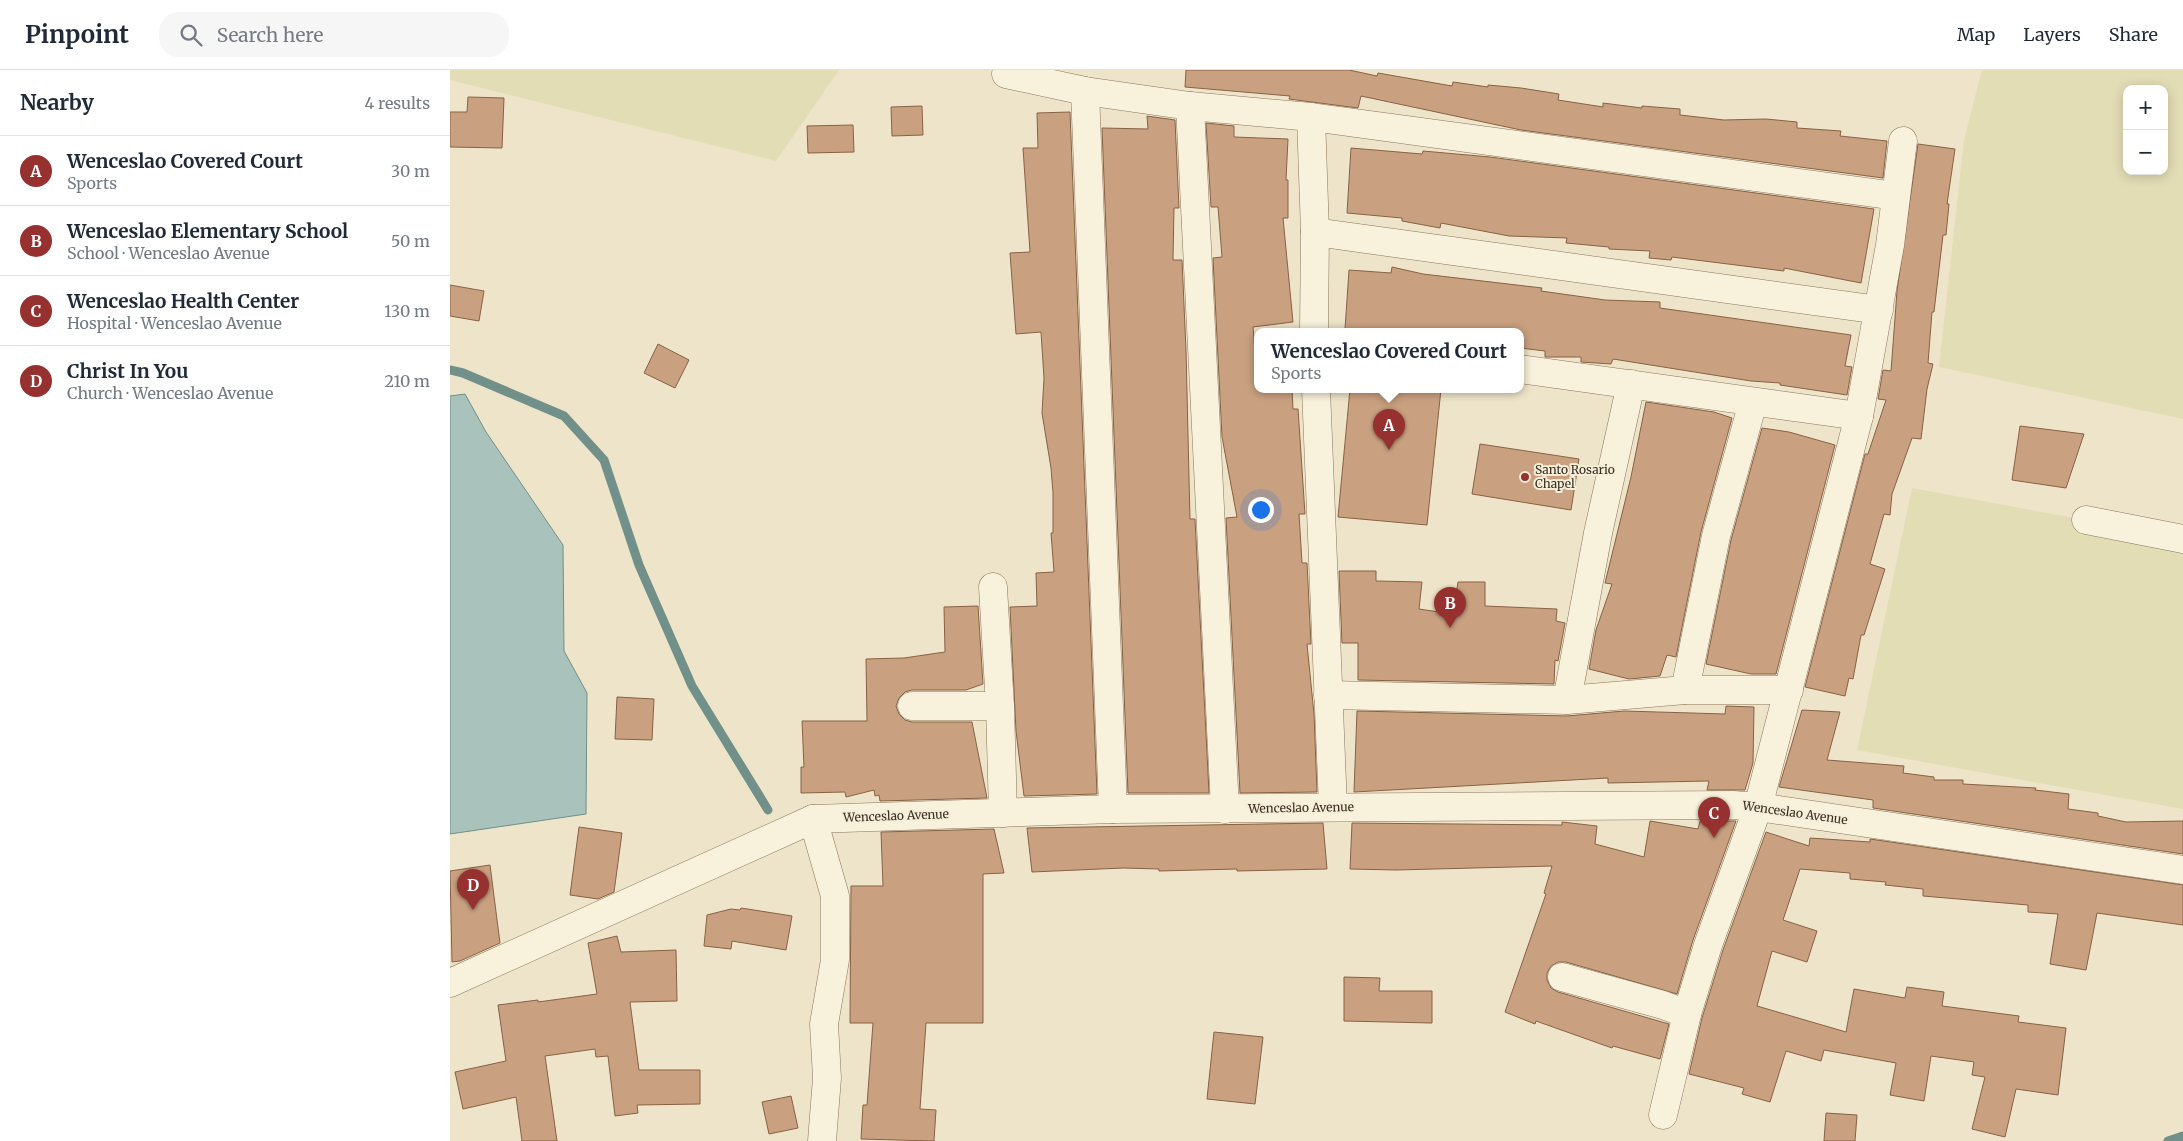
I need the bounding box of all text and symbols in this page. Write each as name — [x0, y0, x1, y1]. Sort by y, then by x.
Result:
search box — [159, 12, 509, 57]
text: Pinpoint — [25, 19, 129, 50]
icon: search — [177, 21, 205, 49]
text: Search here — [217, 23, 323, 47]
text: Map — [1957, 23, 1995, 46]
text: Layers — [2023, 23, 2081, 46]
text: Share — [2109, 23, 2158, 46]
map controls — [2123, 85, 2168, 175]
button: + — [2123, 85, 2168, 130]
text: Nearby — [20, 89, 94, 116]
text: 4 results — [364, 93, 430, 113]
button: − — [2123, 130, 2168, 175]
text: Wenceslao Covered Court — [67, 149, 303, 173]
text: A — [30, 161, 42, 181]
text: 30 m — [391, 161, 430, 181]
text: Sports — [67, 173, 117, 193]
text: Wenceslao Elementary School — [67, 219, 348, 243]
text: B — [30, 231, 42, 251]
text: 50 m — [391, 231, 430, 251]
text: School · Wenceslao Avenue — [67, 243, 270, 263]
text: Wenceslao Health Center — [67, 289, 299, 313]
text: C — [31, 301, 41, 321]
text: 130 m — [384, 301, 430, 321]
text: Hospital · Wenceslao Avenue — [67, 313, 282, 333]
popup — [1254, 328, 1524, 393]
text: Wenceslao Covered Court — [1271, 339, 1507, 363]
text: Christ In You — [67, 359, 188, 383]
text: Sports — [1271, 363, 1321, 383]
text: D — [30, 371, 42, 391]
text: 210 m — [385, 371, 430, 391]
text: Church · Wenceslao Avenue — [67, 383, 273, 403]
pin: A — [1373, 409, 1405, 450]
place label: Santo Rosario Chapel — [1535, 462, 1615, 491]
marker: Santo Rosario Chapel — [1519, 471, 1531, 483]
your location — [1248, 497, 1274, 523]
pin: B — [1434, 587, 1466, 628]
pin: C — [1698, 797, 1730, 838]
street label: Wenceslao Avenue — [1741, 798, 1849, 827]
street label: Wenceslao Avenue — [1247, 799, 1354, 816]
street label: Wenceslao Avenue — [842, 806, 949, 825]
pin: D — [457, 869, 489, 910]

